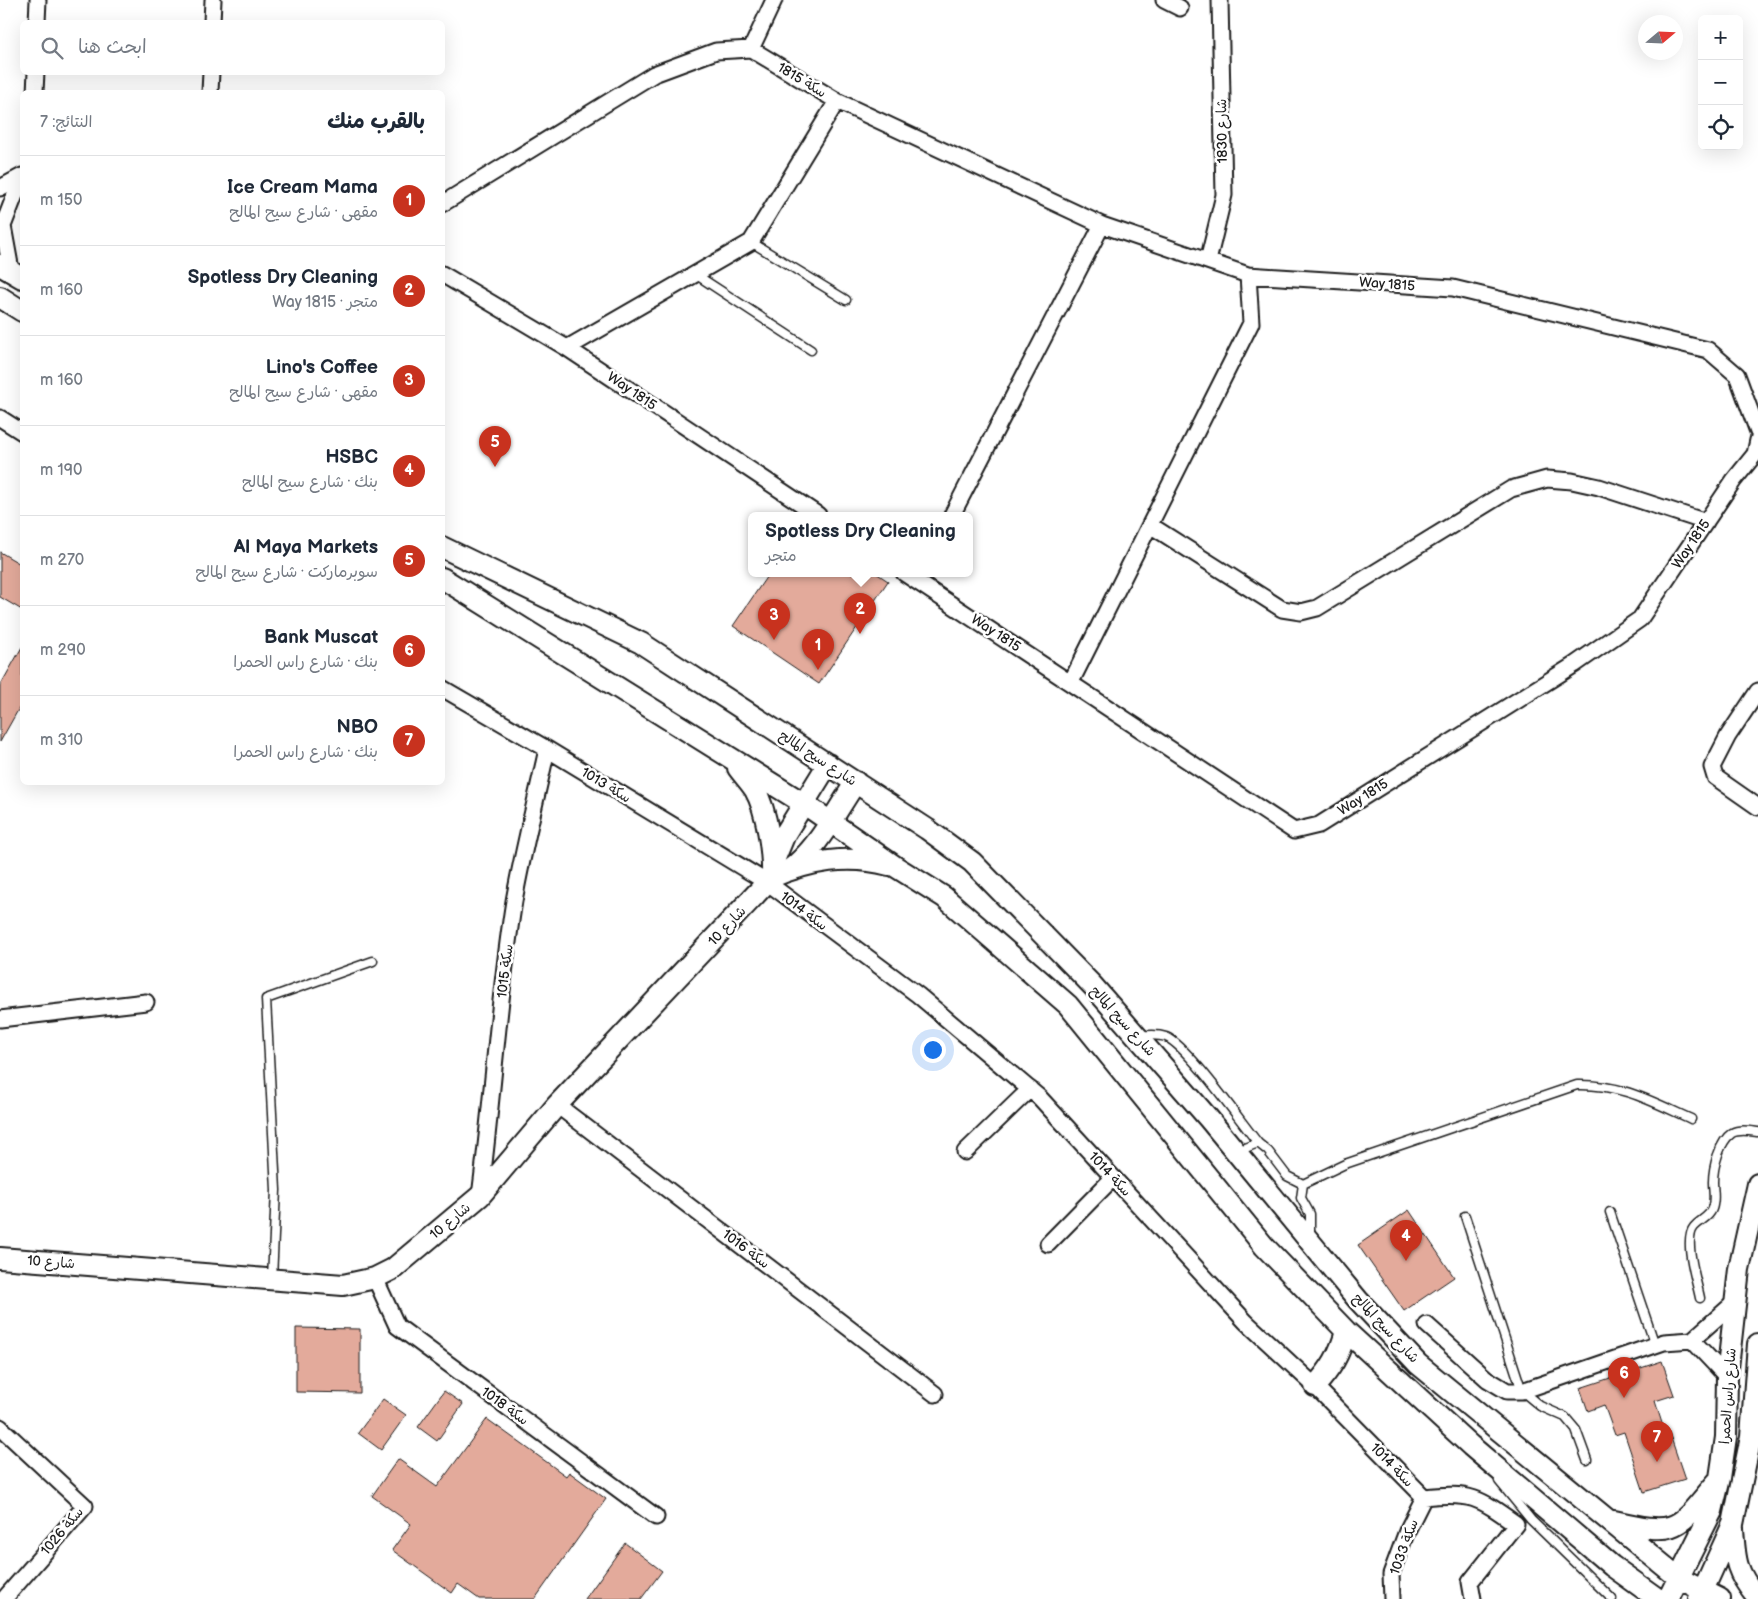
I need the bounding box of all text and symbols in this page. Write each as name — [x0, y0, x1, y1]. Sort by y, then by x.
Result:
north arrow — [1638, 15, 1683, 60]
map controls — [1698, 15, 1743, 150]
button: + — [1698, 15, 1743, 60]
search box — [20, 20, 445, 75]
icon: search — [38, 34, 66, 62]
text: ابحث هنا — [78, 36, 147, 59]
street label: سكة 1815 — [774, 59, 830, 101]
button: − — [1698, 60, 1743, 105]
street label: 1830 شارع — [1213, 99, 1232, 163]
button: locate — [1698, 105, 1743, 150]
text: بالقرب منك — [327, 109, 425, 134]
text: النتائج: 7 — [40, 113, 92, 132]
text: Ice Cream Mama — [227, 176, 378, 199]
text: 150 m — [40, 191, 82, 210]
text: 1 — [406, 191, 412, 210]
text: مقهى · شارع سيح المالح — [229, 203, 378, 222]
text: Spotless Dry Cleaning — [188, 266, 378, 289]
street label: Way 1815 — [1358, 274, 1416, 294]
text: 160 m — [40, 281, 83, 300]
text: 2 — [404, 281, 414, 300]
text: متجر · Way 1815 — [272, 293, 378, 312]
text: Lino's Coffee — [266, 356, 378, 379]
street label: Way 1815 — [604, 368, 660, 414]
text: 160 m — [40, 371, 83, 390]
text: 3 — [404, 371, 414, 390]
text: مقهى · شارع سيح المالح — [229, 383, 378, 402]
pin: 5 — [479, 426, 511, 467]
text: HSBC — [326, 446, 378, 469]
text: 190 m — [40, 461, 82, 480]
text: 4 — [404, 461, 414, 480]
text: بنك · شارع سيح المالح — [242, 473, 378, 492]
popup — [748, 512, 973, 577]
street label: Way 1815 — [1668, 516, 1714, 572]
text: Spotless Dry Cleaning — [765, 520, 956, 543]
text: Al Maya Markets — [234, 536, 378, 559]
text: متجر — [765, 547, 797, 566]
text: 270 m — [40, 551, 84, 570]
text: 5 — [404, 551, 414, 570]
text: سوبرماركت · شارع سيح المالح — [195, 563, 378, 582]
pin: 2 — [844, 593, 876, 634]
pin: 3 — [758, 599, 790, 640]
street label: Way 1815 — [968, 611, 1024, 655]
text: Bank Muscat — [264, 626, 378, 649]
pin: 1 — [802, 629, 834, 670]
text: 290 m — [40, 641, 86, 660]
text: 6 — [404, 641, 414, 660]
text: بنك · شارع راس الحمرا — [233, 653, 378, 672]
text: NBO — [336, 716, 378, 739]
street label: شارع سيح المالح — [775, 727, 860, 790]
text: 310 m — [40, 731, 83, 750]
text: 7 — [405, 731, 413, 750]
text: بنك · شارع راس الحمرا — [233, 743, 378, 762]
street label: سكة 1013 — [578, 764, 634, 806]
street label: Way 1815 — [1335, 775, 1391, 819]
street label: سكة 1014 — [777, 888, 831, 934]
street label: شارع 10 — [705, 903, 750, 950]
street label: سكة 1015 — [493, 943, 517, 999]
street label: شارع سيح المالح — [1086, 982, 1159, 1060]
your location — [920, 1037, 946, 1063]
street label: سكة 1014 — [1085, 1148, 1135, 1200]
street label: شارع 10 — [426, 1199, 474, 1244]
pin: 4 — [1390, 1220, 1422, 1261]
street label: سكة 1016 — [719, 1226, 773, 1272]
street label: شارع 10 — [27, 1252, 75, 1273]
street label: شارع سيح المالح — [1349, 1290, 1423, 1367]
street label: شارع راس الحمرا — [1716, 1347, 1741, 1445]
pin: 6 — [1608, 1357, 1640, 1398]
street label: سكة 1018 — [478, 1383, 532, 1429]
pin: 7 — [1641, 1421, 1673, 1462]
street label: سكة 1014 — [1367, 1439, 1417, 1491]
street label: سكة 1026 — [37, 1503, 87, 1559]
street label: سكة 1033 — [1386, 1517, 1422, 1577]

